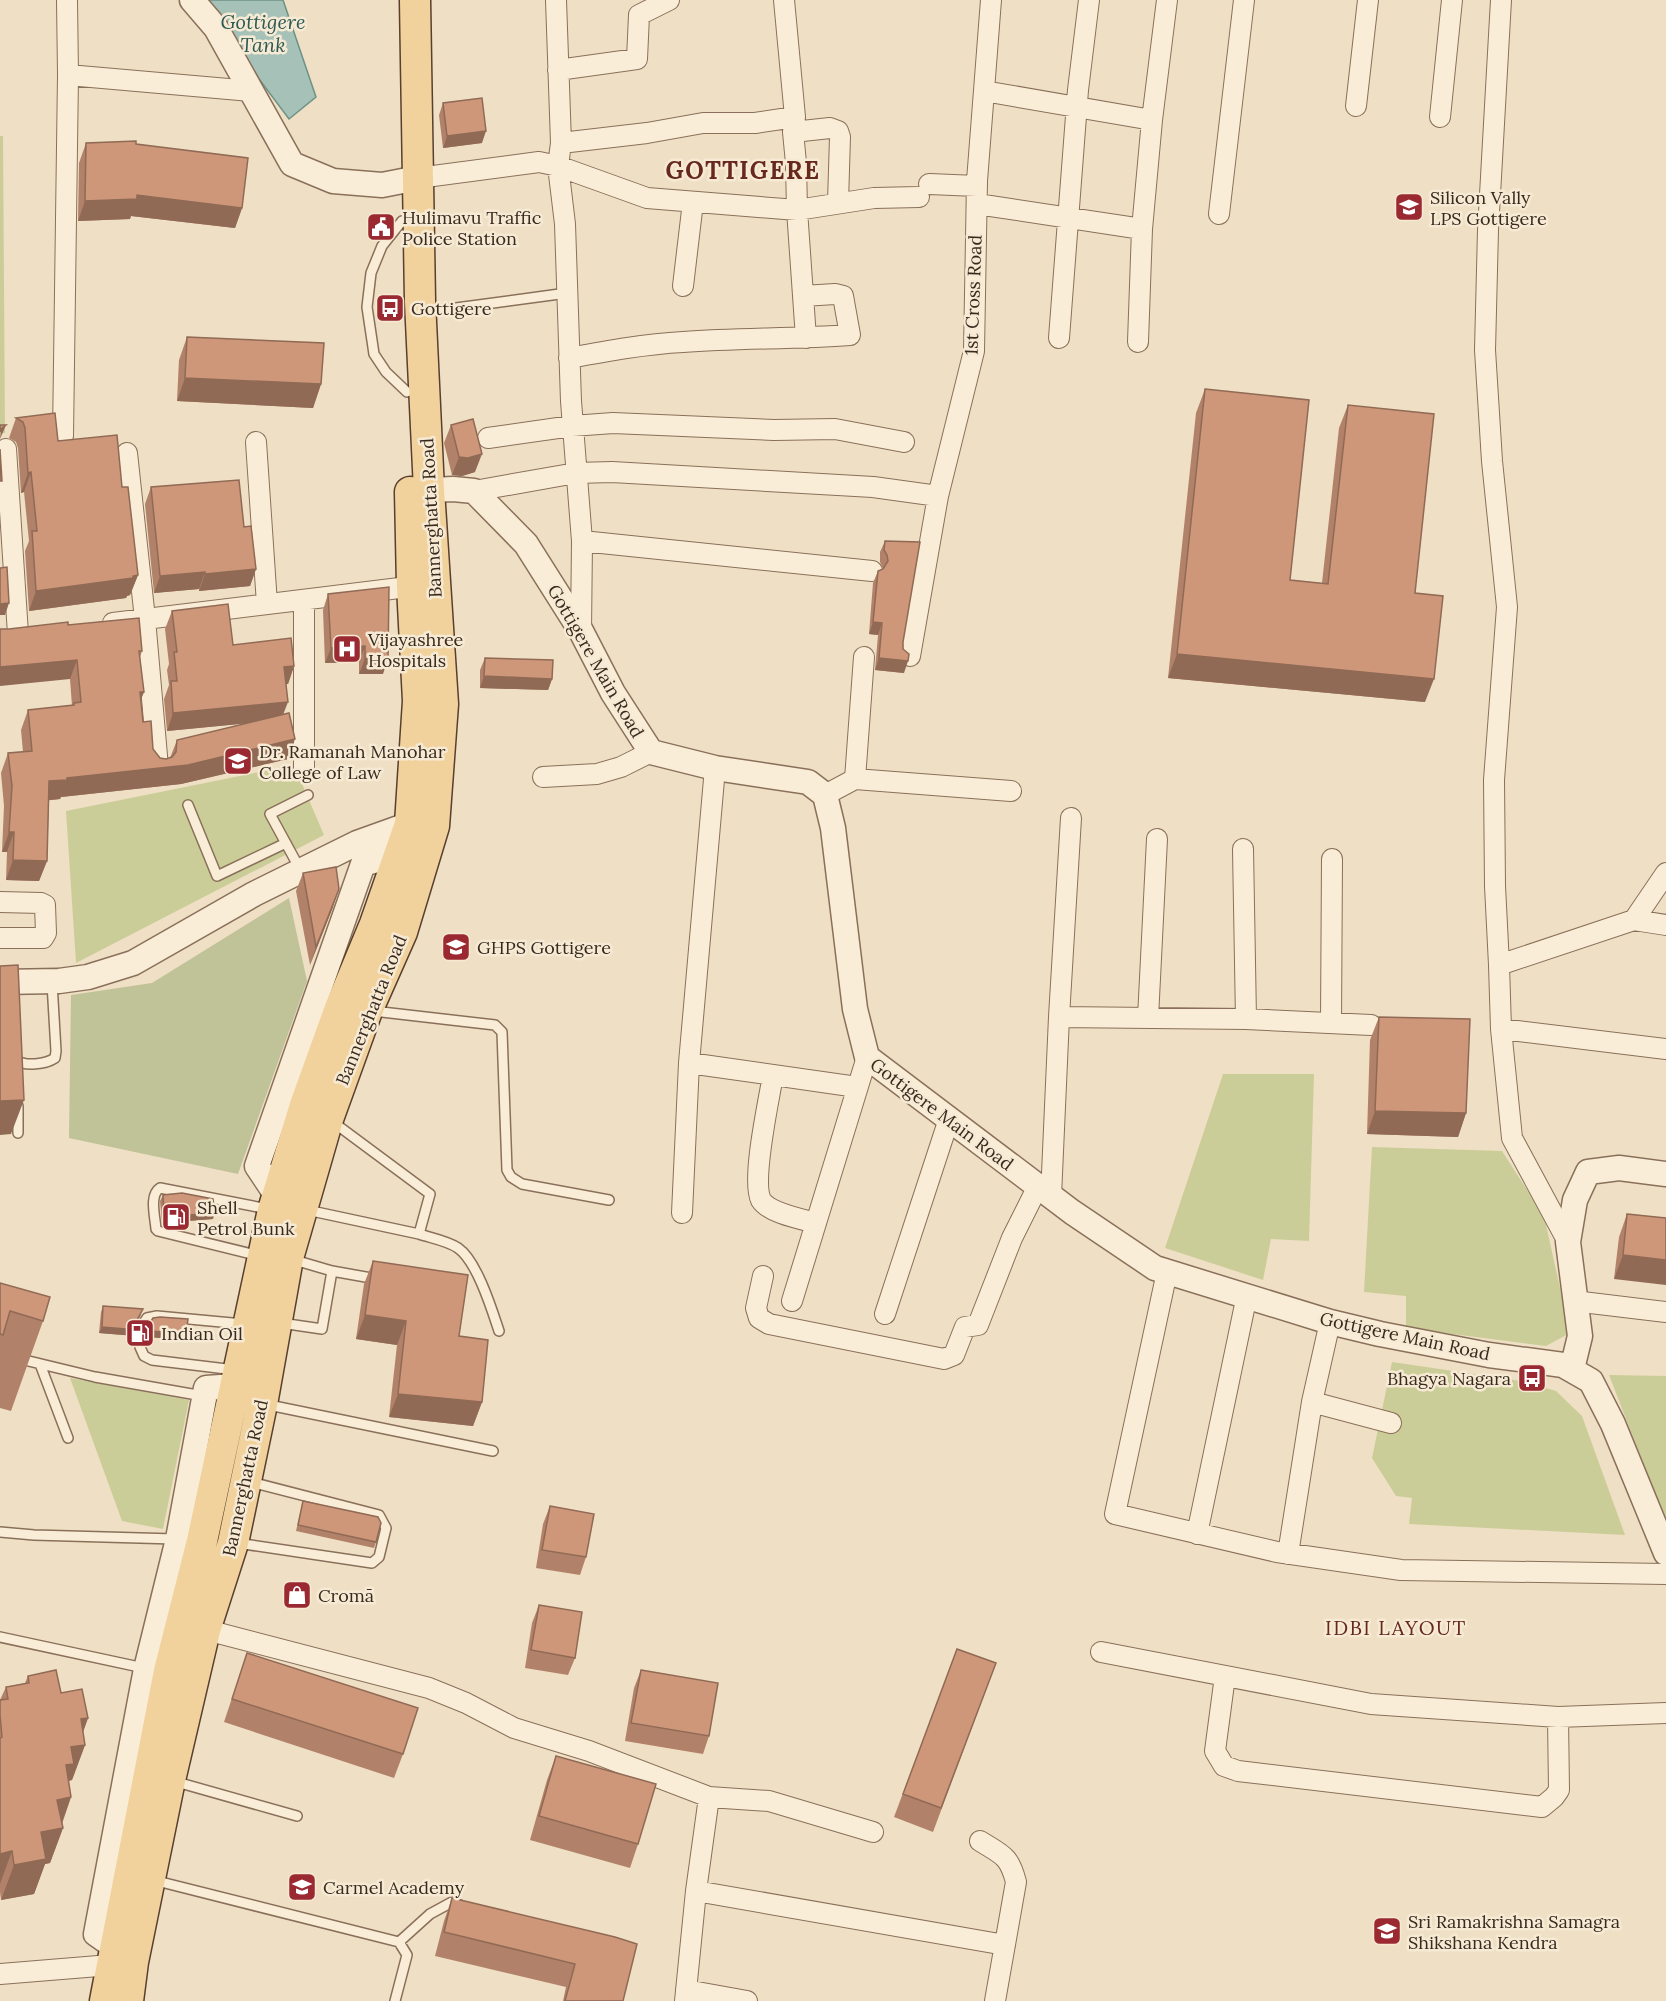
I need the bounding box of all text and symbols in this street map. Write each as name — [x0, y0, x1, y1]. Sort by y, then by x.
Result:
water label: Gottigere Tank — [221, 9, 305, 57]
district label: GOTTIGERE — [666, 155, 820, 186]
place label: Silicon Vally LPS Gottigere — [1430, 186, 1547, 230]
school or university icon: Silicon Vally LPS Gottigere — [1393, 191, 1425, 223]
place label: Hulimavu Traffic Police Station — [402, 206, 541, 250]
public building icon: Hulimavu Traffic Police Station — [365, 211, 397, 243]
street label: 1st Cross Road — [959, 234, 987, 356]
bus stop icon: Gottigere — [374, 292, 406, 324]
place label: Gottigere — [411, 297, 492, 320]
street label: Bannerghatta Road — [415, 437, 447, 599]
street label: Gottigere Main Road — [543, 580, 649, 742]
place label: Vijayashree Hospitals — [367, 628, 464, 672]
hospital icon: Vijayashree Hospitals — [331, 633, 363, 665]
place label: Dr. Ramanah Manohar College of Law — [259, 740, 446, 784]
school or university icon: Dr. Ramanah Manohar College of Law — [222, 745, 254, 777]
street label: Bannerghatta Road — [330, 931, 412, 1088]
school or university icon: GHPS Gottigere — [440, 931, 472, 963]
place label: GHPS Gottigere — [477, 936, 611, 959]
street label: Gottigere Main Road — [866, 1053, 1018, 1176]
place label: Shell Petrol Bunk — [197, 1196, 295, 1240]
fuel station icon: Shell Petrol Bunk — [160, 1201, 192, 1233]
street label: Gottigere Main Road — [1318, 1307, 1492, 1365]
fuel station icon: Indian Oil — [124, 1317, 156, 1349]
place label: Indian Oil — [161, 1322, 243, 1345]
bus stop icon: Bhagya Nagara — [1516, 1362, 1548, 1394]
place label: Bhagya Nagara — [1387, 1367, 1511, 1390]
street label: Bannerghatta Road — [217, 1397, 273, 1559]
shop icon: Cromā — [281, 1579, 313, 1611]
place label: Cromā — [318, 1584, 374, 1607]
district label: IDBI LAYOUT — [1325, 1615, 1467, 1640]
school or university icon: Carmel Academy — [286, 1871, 318, 1903]
place label: Carmel Academy — [323, 1876, 465, 1899]
place label: Sri Ramakrishna Samagra Shikshana Kendra — [1408, 1910, 1620, 1954]
school or university icon: Sri Ramakrishna Samagra Shikshana Kendra — [1371, 1915, 1403, 1947]

